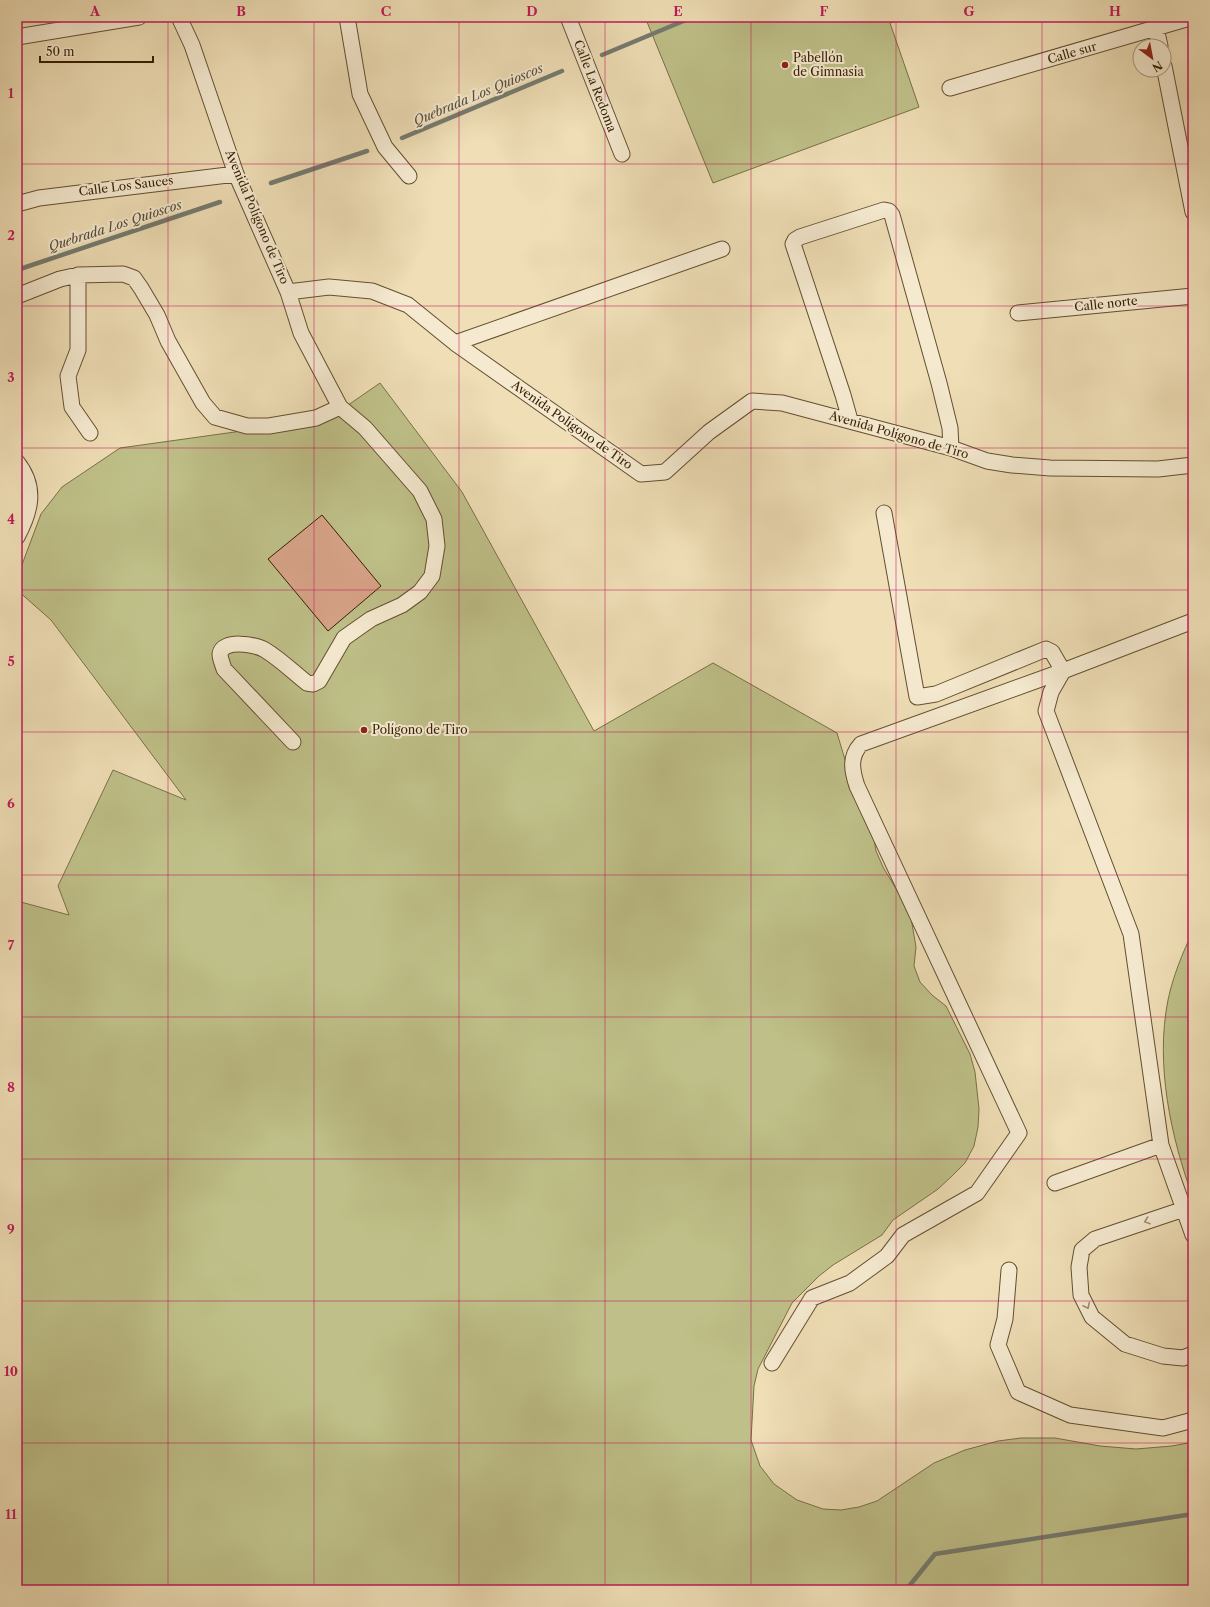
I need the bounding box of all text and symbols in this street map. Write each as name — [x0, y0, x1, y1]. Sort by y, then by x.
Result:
text: A — [89, 3, 101, 19]
text: B — [236, 3, 246, 19]
text: C — [381, 3, 391, 19]
text: D — [526, 3, 538, 19]
text: E — [673, 3, 683, 19]
text: F — [820, 3, 829, 19]
text: G — [963, 3, 975, 19]
text: H — [1109, 3, 1121, 19]
scale bar — [40, 38, 153, 64]
street label: Calle La Redoma — [571, 38, 620, 135]
street label: Calle sur — [1046, 38, 1098, 67]
north arrow — [1132, 38, 1172, 78]
text: 50 m — [46, 44, 75, 59]
place label: Pabellón de Gimnasia — [793, 50, 864, 79]
text: N — [1149, 58, 1165, 75]
water label: Quebrada Los Quioscos — [411, 59, 546, 129]
marker: Pabellón de Gimnasia — [780, 60, 790, 70]
text: 1 — [8, 85, 14, 101]
street label: Avenida Polígono de Tiro — [222, 146, 293, 286]
street label: Calle Los Sauces — [78, 172, 174, 199]
water label: Quebrada Los Quioscos — [46, 196, 184, 254]
text: 2 — [7, 227, 15, 243]
street label: Calle norte — [1074, 293, 1139, 314]
text: 3 — [7, 369, 15, 385]
street label: Avenida Polígono de Tiro — [508, 376, 636, 472]
street label: Avenida Polígono de Tiro — [827, 407, 971, 462]
text: 4 — [7, 511, 15, 527]
text: 5 — [7, 653, 15, 669]
place label: Polígono de Tiro — [372, 722, 468, 737]
marker: Polígono de Tiro — [359, 725, 369, 735]
text: 6 — [7, 795, 15, 811]
text: 7 — [8, 937, 15, 953]
text: 8 — [7, 1079, 15, 1095]
one-way arrow — [1144, 1217, 1151, 1225]
text: 9 — [7, 1221, 15, 1237]
one-way arrow — [1082, 1302, 1090, 1310]
text: 10 — [4, 1363, 18, 1379]
text: 11 — [5, 1506, 17, 1522]

